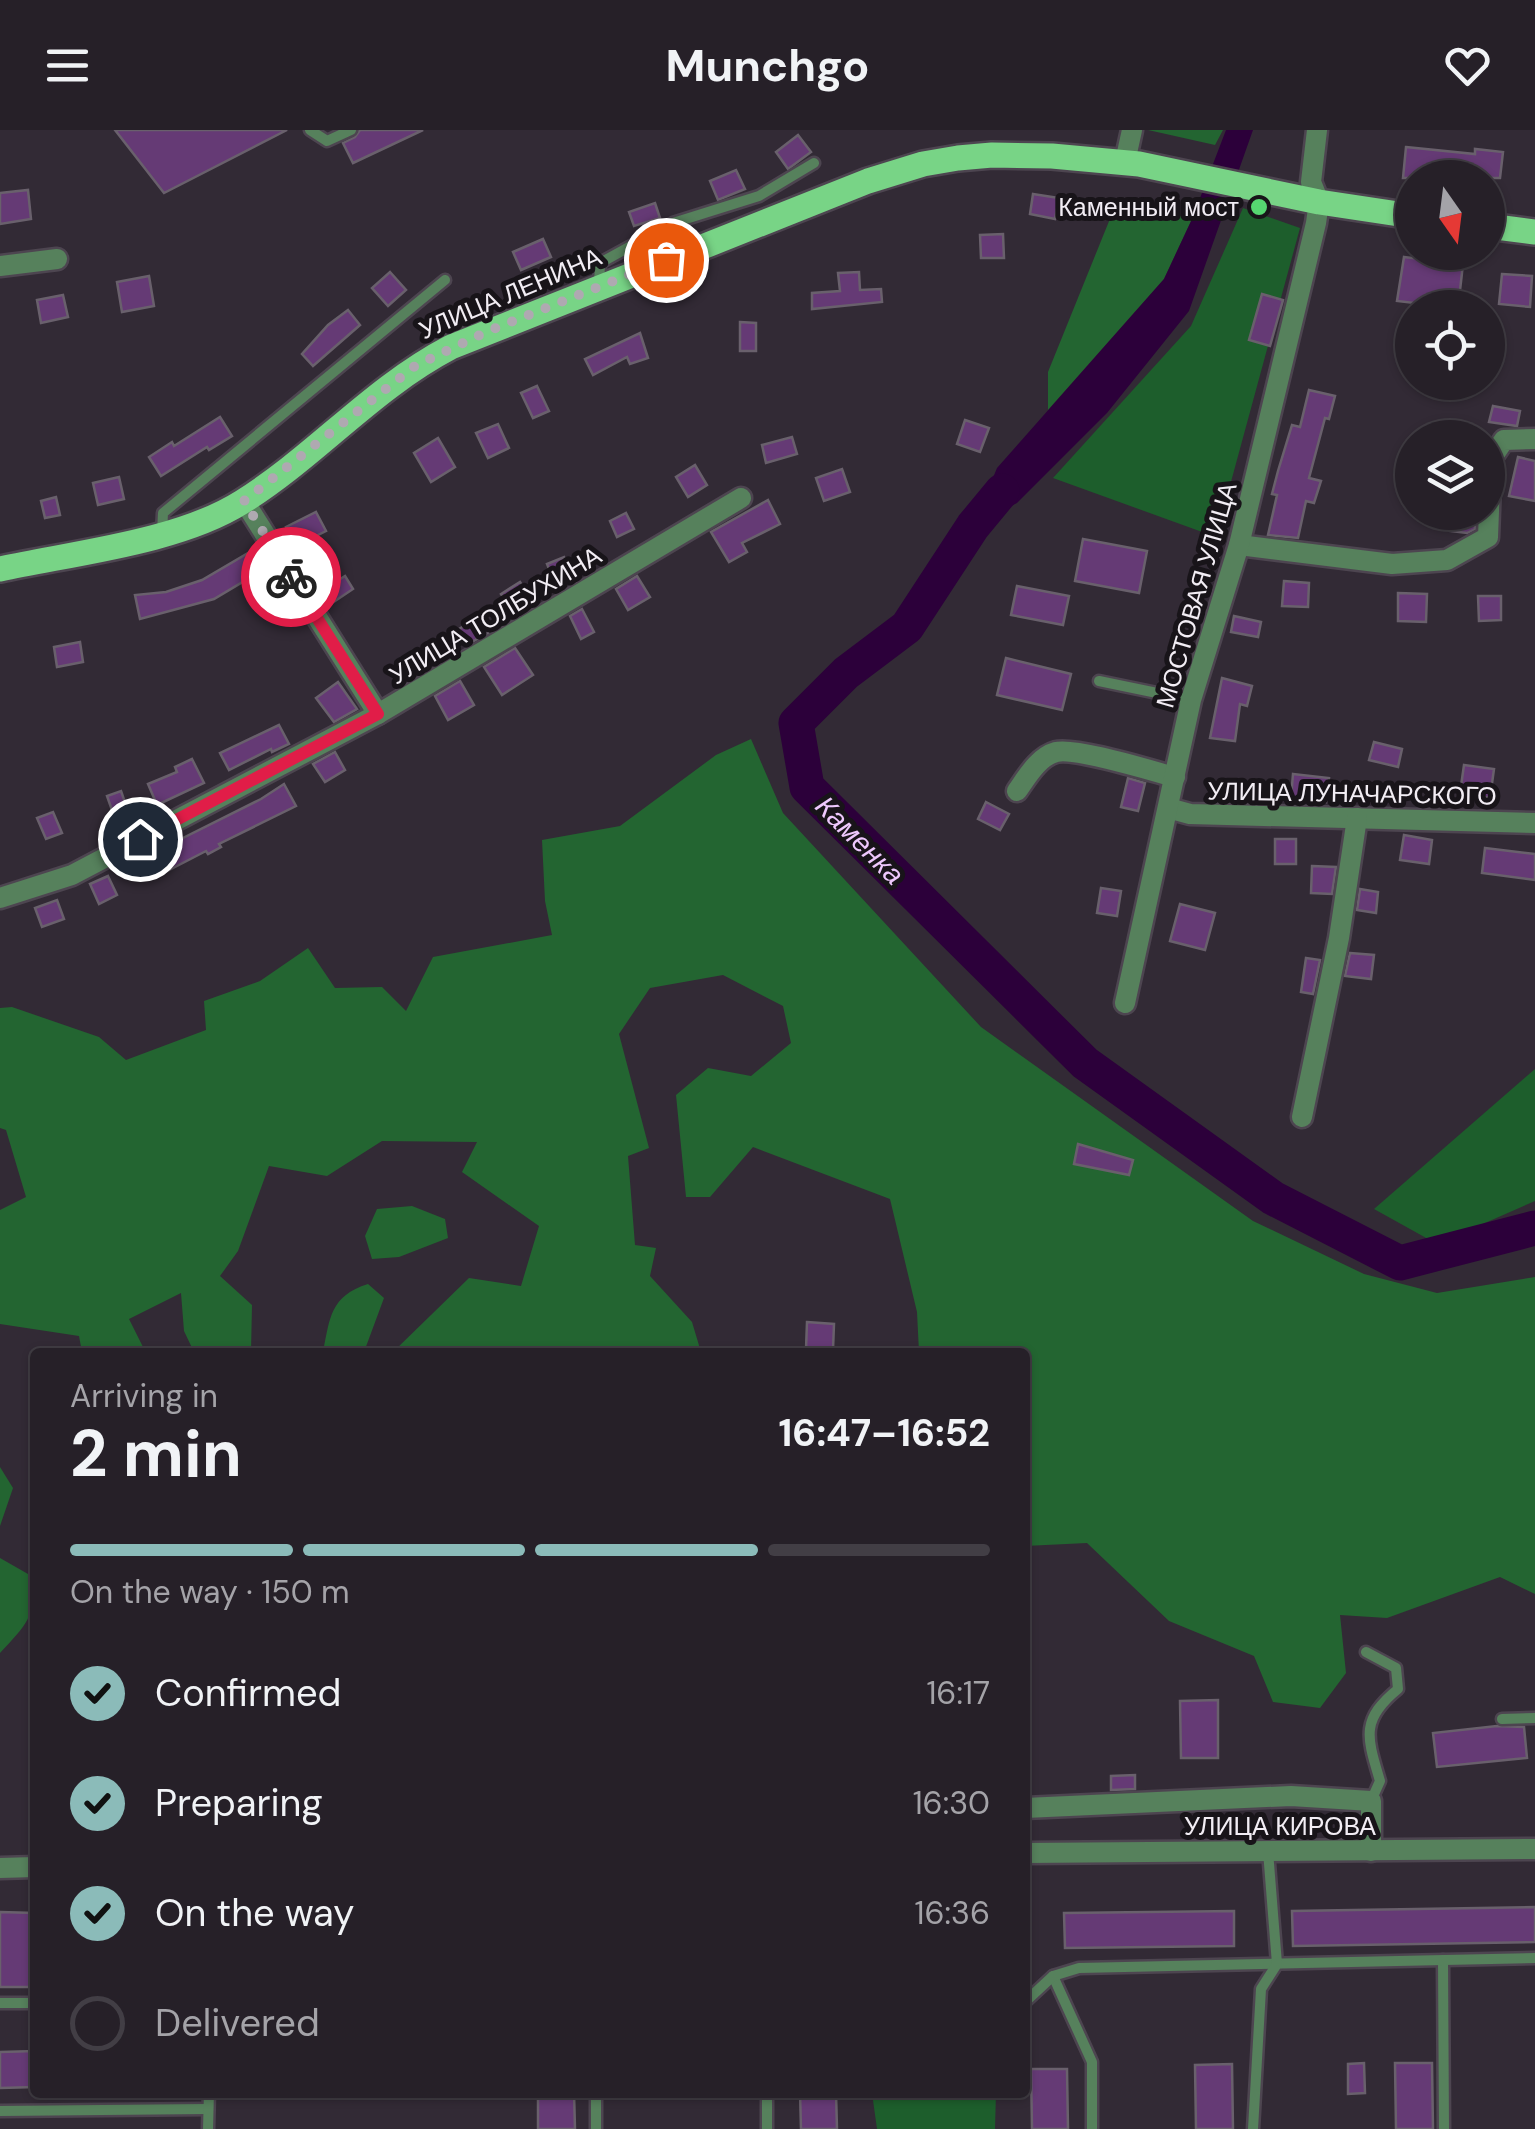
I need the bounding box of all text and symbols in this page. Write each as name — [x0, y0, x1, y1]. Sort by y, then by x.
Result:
text: Munchgo — [666, 36, 869, 95]
icon: menu — [40, 38, 95, 93]
icon: heart — [1440, 38, 1495, 93]
north arrow — [1395, 160, 1505, 270]
map controls — [1395, 160, 1505, 530]
place label: Каменный мост — [1058, 191, 1240, 224]
marker: Каменный мост — [1248, 196, 1270, 218]
pin — [624, 218, 709, 303]
icon: bag — [639, 233, 694, 288]
street label: УЛИЦА ЛЕНИНА — [414, 240, 607, 347]
button: locate — [1395, 290, 1505, 400]
button: layers — [1395, 420, 1505, 530]
street label: МОСТОВАЯ УЛИЦА — [1149, 478, 1245, 712]
courier — [241, 527, 341, 627]
street label: УЛИЦА ТОЛБУХИНА — [383, 539, 608, 692]
icon: bike — [264, 550, 319, 605]
street label: УЛИЦА ЛУНАЧАРСКОГО — [1207, 774, 1497, 813]
water label: Каменка — [807, 788, 912, 893]
pin — [98, 797, 183, 882]
icon: home — [113, 812, 168, 867]
text: Arriving in — [70, 1375, 218, 1417]
text: 16:47–16:52 — [779, 1408, 990, 1458]
text: 2 min — [70, 1412, 242, 1496]
text: On the way · 150 m — [70, 1571, 350, 1613]
icon: check — [70, 1666, 125, 1721]
text: Confirmed — [155, 1668, 341, 1718]
text: 16:17 — [926, 1672, 990, 1714]
icon: check — [70, 1776, 125, 1831]
text: Preparing — [155, 1778, 323, 1828]
text: 16:30 — [913, 1782, 990, 1824]
street label: УЛИЦА КИРОВА — [1184, 1810, 1376, 1843]
icon: check — [70, 1886, 125, 1941]
text: On the way — [155, 1888, 354, 1938]
text: 16:36 — [914, 1892, 990, 1934]
text: Delivered — [155, 1998, 320, 2048]

